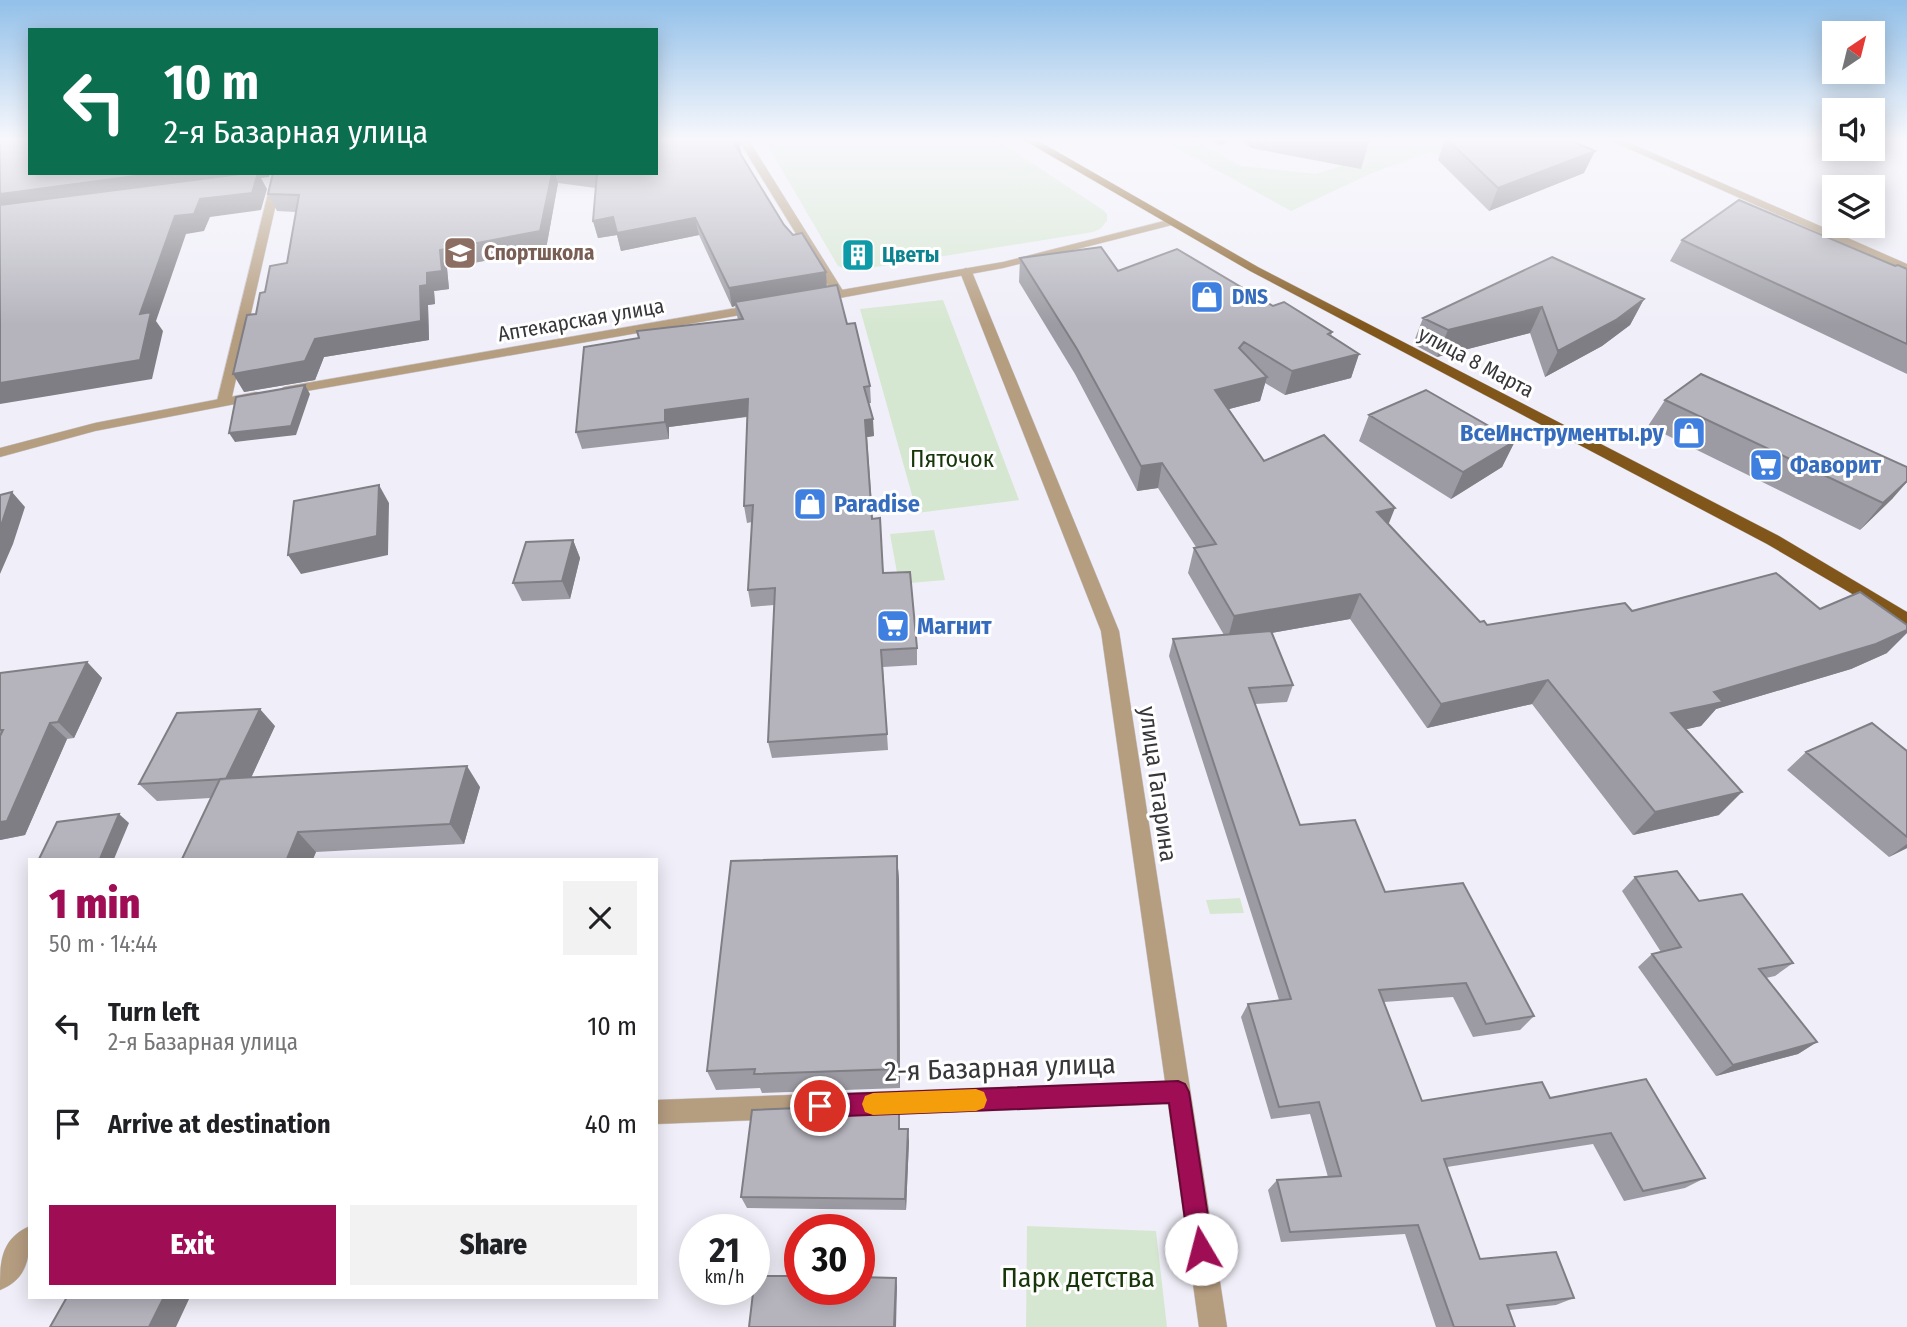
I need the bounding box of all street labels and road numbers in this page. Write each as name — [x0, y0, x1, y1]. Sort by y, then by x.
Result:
street label: Аптекарская улица — [496, 293, 666, 347]
street label: улица 8 Марта — [1414, 321, 1538, 403]
street label: улица Гагарина — [1133, 705, 1183, 863]
street label: 2-я Базарная улица — [884, 1047, 1116, 1088]

